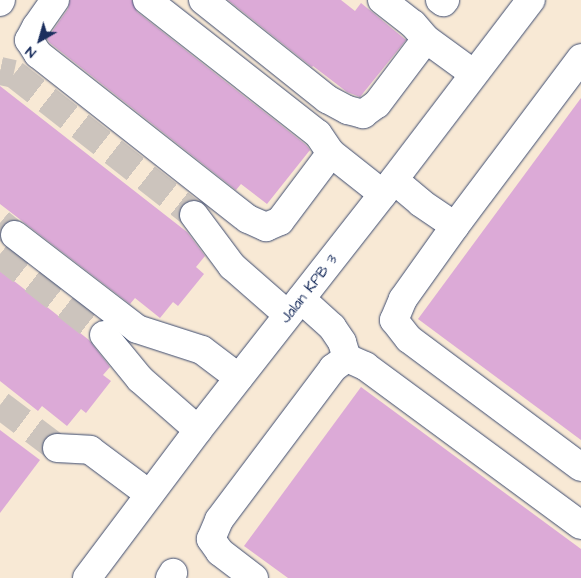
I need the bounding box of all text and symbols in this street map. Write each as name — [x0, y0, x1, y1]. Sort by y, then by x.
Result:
north arrow — [15, 15, 65, 65]
text: N — [21, 41, 40, 62]
street label: Jalan KPB 3 — [277, 251, 341, 327]

